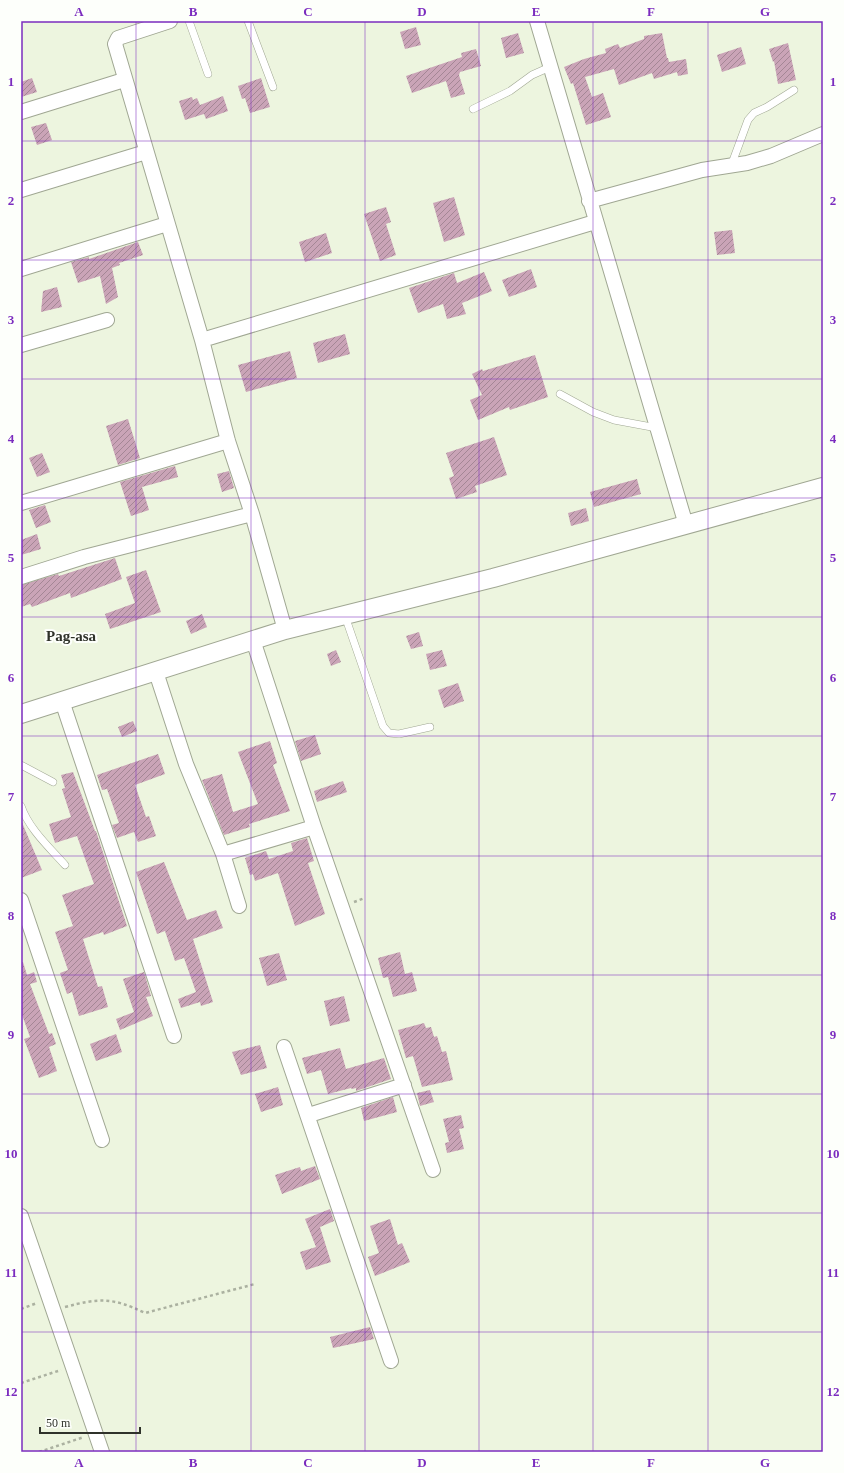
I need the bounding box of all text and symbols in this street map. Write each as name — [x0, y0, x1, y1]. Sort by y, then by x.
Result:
text: A — [74, 4, 84, 19]
text: B — [189, 4, 198, 19]
text: C — [303, 4, 313, 19]
text: D — [417, 4, 427, 19]
text: E — [532, 4, 540, 19]
text: F — [647, 4, 655, 19]
text: G — [760, 4, 770, 19]
text: 1 — [8, 74, 14, 89]
text: 1 — [830, 74, 836, 89]
text: 2 — [8, 193, 14, 208]
text: 2 — [830, 193, 836, 208]
text: 3 — [8, 312, 15, 327]
text: 3 — [830, 312, 837, 327]
text: 4 — [8, 431, 15, 446]
text: 4 — [830, 431, 837, 446]
text: 5 — [8, 550, 15, 565]
text: 5 — [830, 550, 837, 565]
district label: Pag-asa — [46, 628, 96, 644]
text: 6 — [8, 670, 15, 685]
text: 6 — [830, 670, 837, 685]
text: 7 — [8, 789, 15, 804]
text: 7 — [830, 789, 837, 804]
text: 8 — [8, 908, 15, 923]
text: 8 — [830, 908, 837, 923]
text: 9 — [8, 1027, 15, 1042]
text: 9 — [830, 1027, 837, 1042]
text: 10 — [5, 1146, 18, 1161]
text: 10 — [827, 1146, 840, 1161]
text: 11 — [5, 1265, 17, 1280]
text: 11 — [827, 1265, 839, 1280]
text: 12 — [5, 1384, 18, 1399]
text: 12 — [827, 1384, 840, 1399]
scale bar — [40, 1409, 140, 1435]
text: 50 m — [46, 1416, 71, 1430]
text: A — [74, 1455, 84, 1470]
text: B — [189, 1455, 198, 1470]
text: C — [303, 1455, 313, 1470]
text: D — [417, 1455, 427, 1470]
text: E — [532, 1455, 540, 1470]
text: F — [647, 1455, 655, 1470]
text: G — [760, 1455, 770, 1470]

